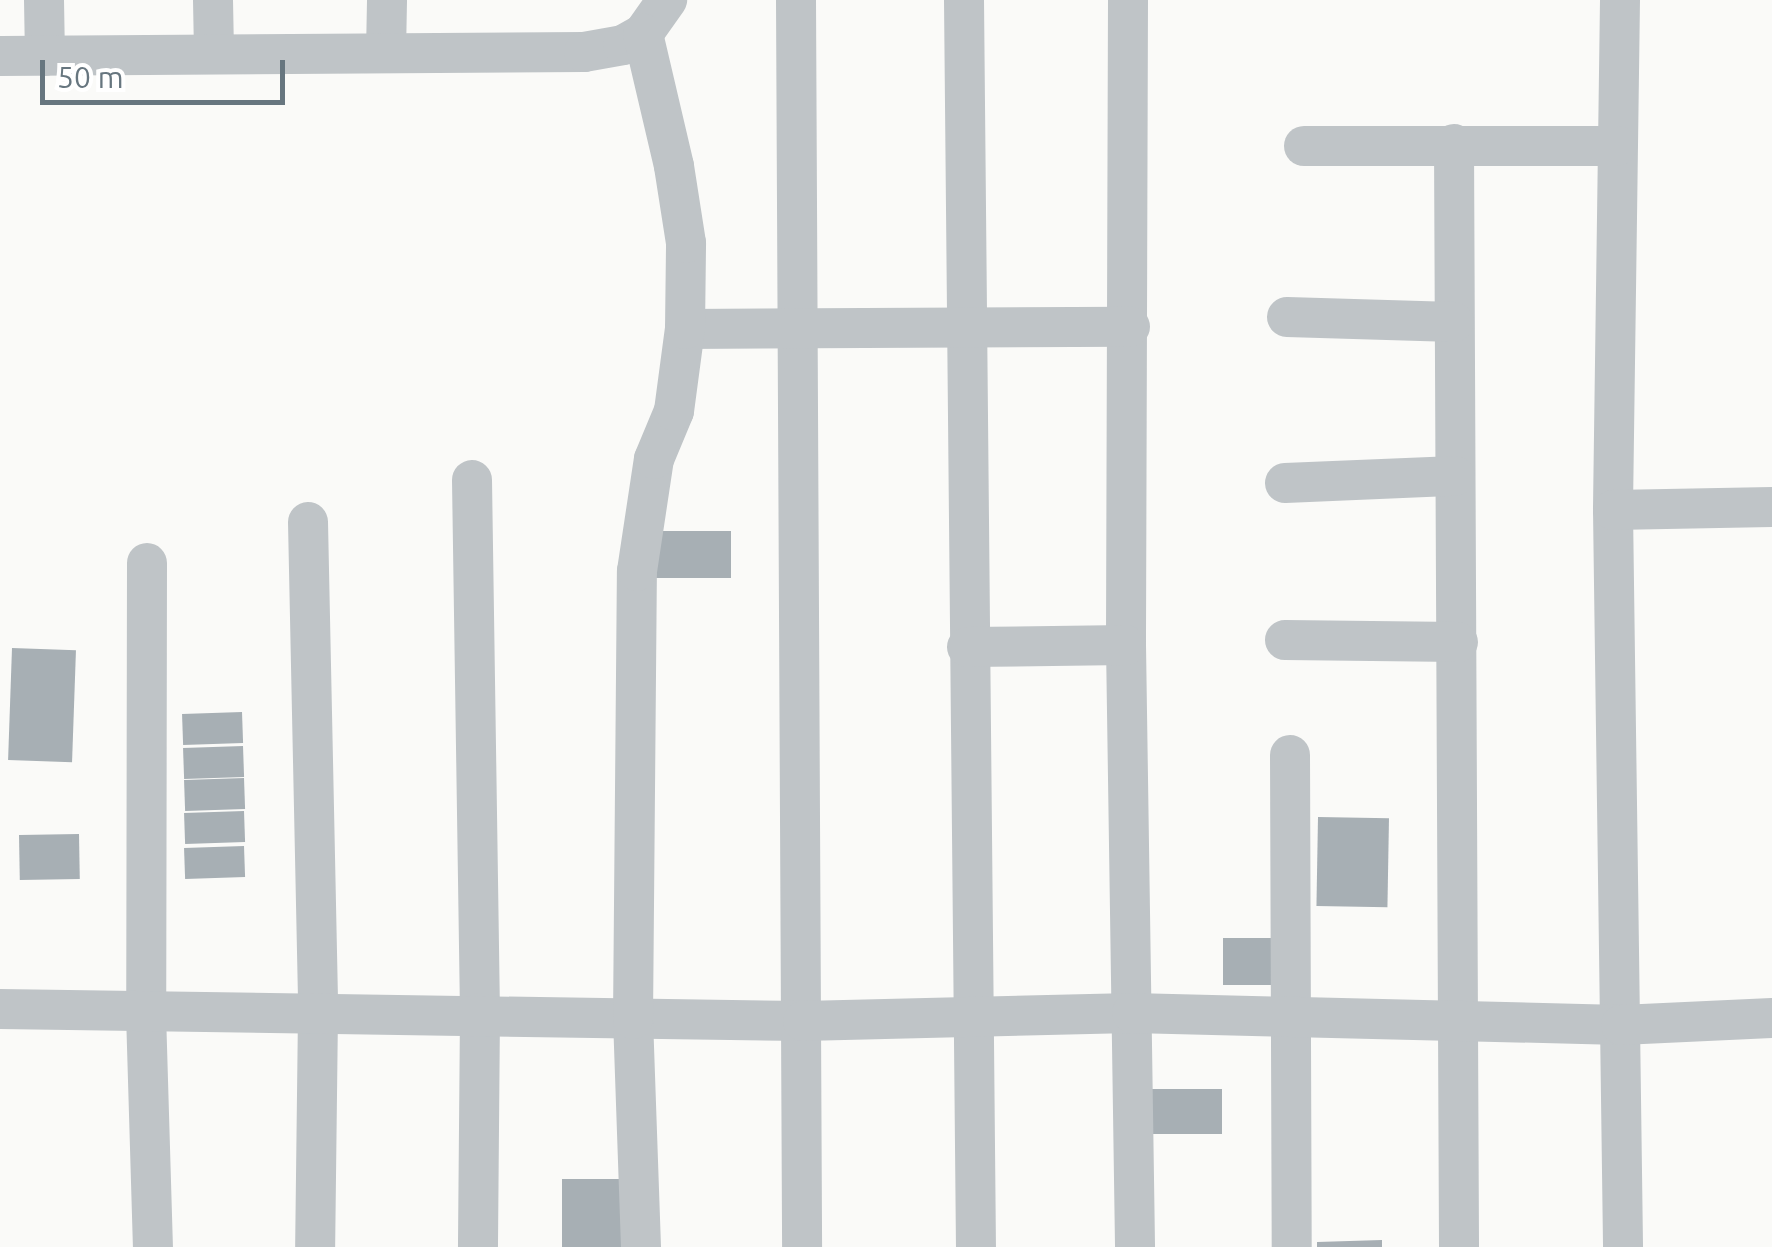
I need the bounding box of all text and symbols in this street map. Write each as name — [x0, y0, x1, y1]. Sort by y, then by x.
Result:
scale bar — [45, 40, 290, 102]
text: 50 m — [57, 60, 124, 94]

